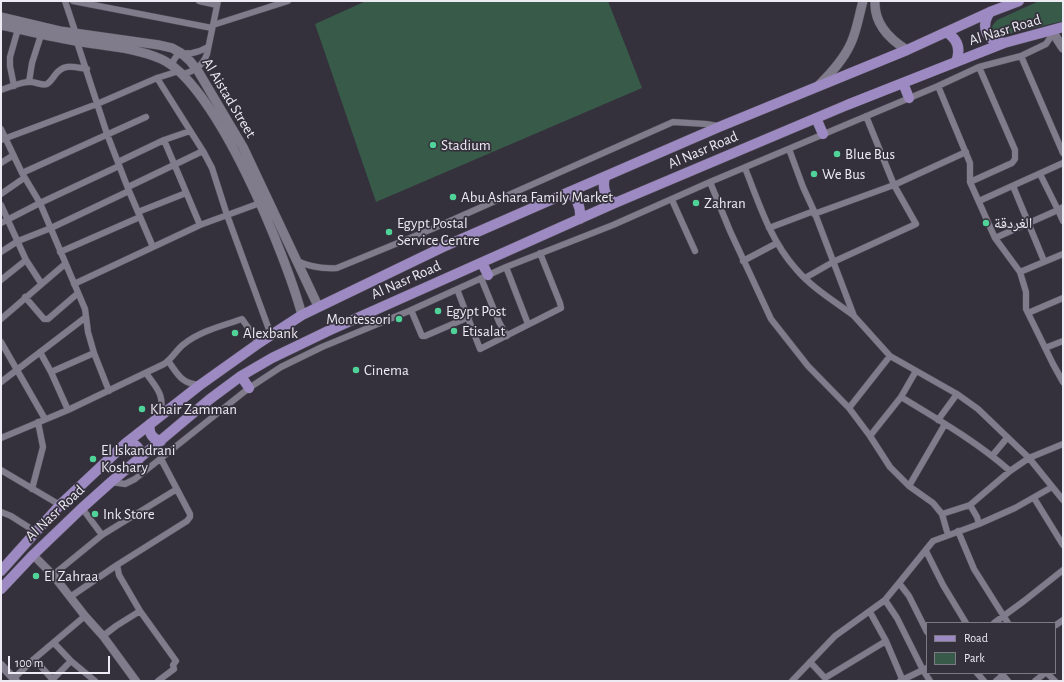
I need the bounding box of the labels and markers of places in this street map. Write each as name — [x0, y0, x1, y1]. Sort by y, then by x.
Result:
place label: Stadium — [441, 136, 491, 154]
marker: Stadium — [428, 140, 438, 150]
place label: Blue Bus — [845, 145, 895, 163]
marker: Blue Bus — [832, 149, 842, 159]
place label: We Bus — [822, 165, 865, 183]
marker: We Bus — [809, 169, 819, 179]
place label: Abu Ashara Family Market — [461, 188, 613, 206]
marker: Abu Ashara Family Market — [448, 192, 458, 202]
place label: Zahran — [704, 194, 746, 212]
marker: Zahran — [691, 198, 701, 208]
place label: Egypt Postal Service Centre — [397, 214, 480, 249]
place label: الغردقة — [994, 214, 1032, 232]
marker: الغردقة — [981, 218, 991, 228]
marker: Egypt Postal Service Centre — [384, 227, 394, 237]
place label: Egypt Post — [446, 302, 506, 320]
marker: Egypt Post — [433, 306, 443, 316]
place label: Montessori — [326, 310, 391, 328]
marker: Montessori — [394, 314, 404, 324]
place label: Etisalat — [462, 322, 505, 340]
place label: Alexbank — [243, 324, 298, 342]
marker: Etisalat — [449, 326, 459, 336]
marker: Alexbank — [230, 328, 240, 338]
place label: Cinema — [364, 361, 409, 379]
marker: Cinema — [351, 365, 361, 375]
place label: Khair Zamman — [150, 400, 237, 418]
marker: Khair Zamman — [137, 404, 147, 414]
place label: El Iskandrani Koshary — [101, 441, 175, 476]
marker: El Iskandrani Koshary — [88, 454, 98, 464]
place label: Ink Store — [103, 505, 155, 523]
marker: Ink Store — [90, 509, 100, 519]
place label: El Zahraa — [44, 567, 98, 585]
marker: El Zahraa — [31, 571, 41, 581]

